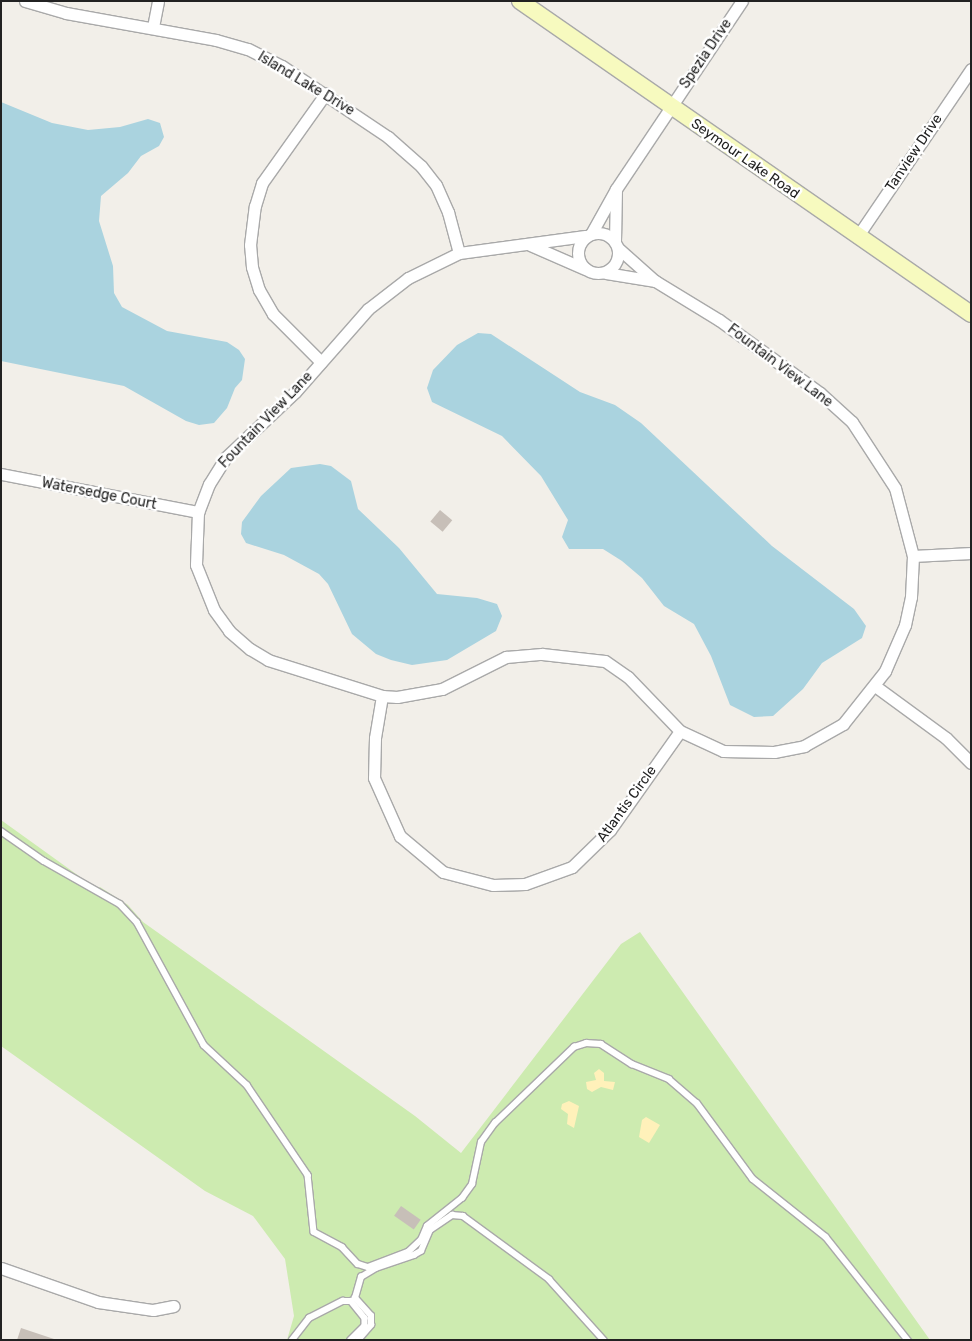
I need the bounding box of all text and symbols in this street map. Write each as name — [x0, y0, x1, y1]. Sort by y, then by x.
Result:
street label: Spezia Drive — [677, 16, 735, 92]
street label: Island Lake Drive — [255, 49, 357, 119]
street label: Tanview Drive — [882, 111, 946, 195]
street label: Seymour Lake Road — [688, 115, 802, 203]
street label: Fountain View Lane — [724, 321, 836, 411]
street label: Fountain View Lane — [215, 368, 317, 472]
street label: Watersedge Court — [40, 475, 158, 513]
street label: Atlantis Circle — [594, 763, 660, 845]

